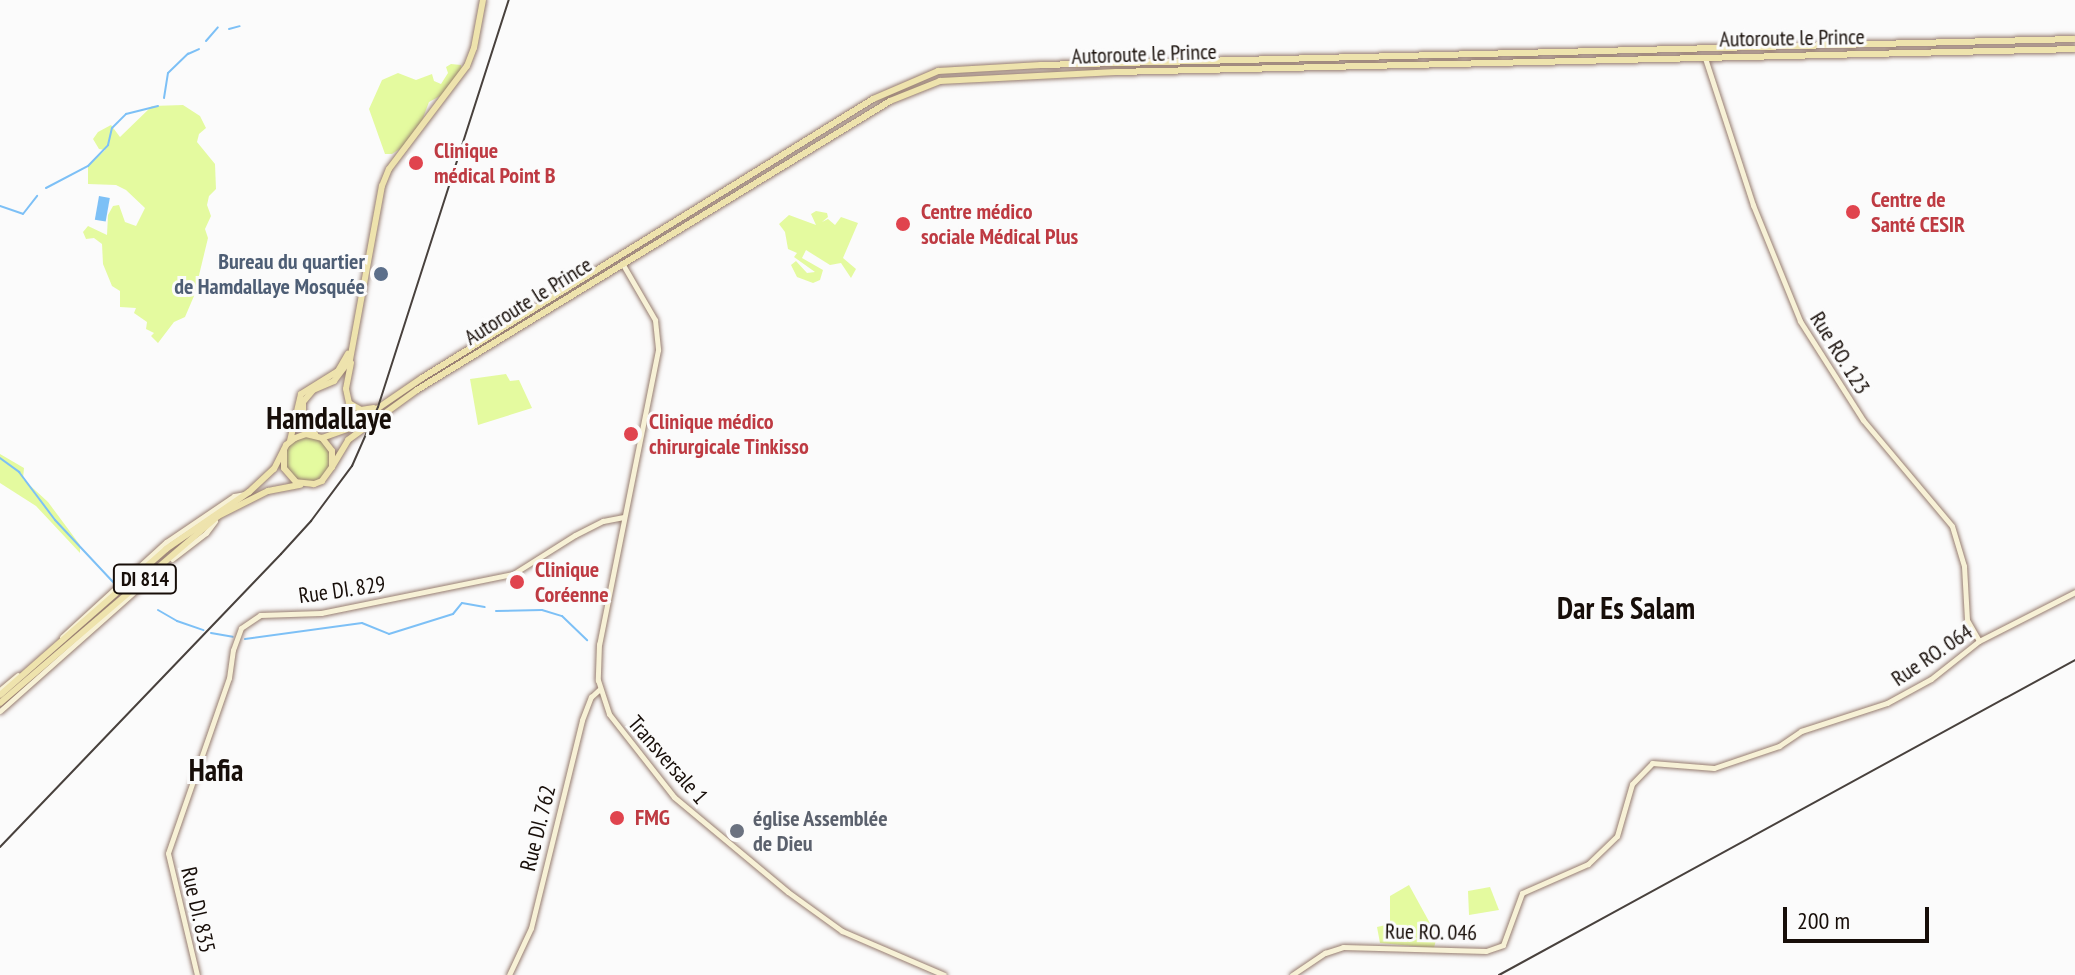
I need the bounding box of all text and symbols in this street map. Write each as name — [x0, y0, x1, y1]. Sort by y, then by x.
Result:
street label: Autoroute le Prince — [1719, 24, 1865, 52]
street label: Autoroute le Prince — [1071, 38, 1217, 70]
place label: Clinique médical Point B — [434, 137, 556, 188]
marker: Clinique médical Point B — [405, 152, 427, 174]
place label: Centre de Santé CESIR — [1871, 186, 1965, 238]
place label: Centre médico sociale Médical Plus — [921, 198, 1078, 250]
marker: Centre de Santé CESIR — [1842, 201, 1864, 223]
marker: Centre médico sociale Médical Plus — [892, 213, 914, 235]
place label: Bureau du quartier de Hamdallaye Mosquée — [174, 248, 365, 300]
street label: Autoroute le Prince — [459, 251, 597, 351]
marker: Bureau du quartier de Hamdallaye Mosquée — [372, 265, 390, 283]
street label: Rue RO. 123 — [1804, 306, 1876, 400]
district label: Hamdallaye — [266, 400, 392, 436]
place label: Clinique médico chirurgicale Tinkisso — [649, 408, 809, 460]
marker: Clinique médico chirurgicale Tinkisso — [620, 423, 642, 445]
place label: Clinique Coréenne — [535, 556, 609, 608]
road number: DI 814 — [111, 563, 179, 595]
street label: Rue DI. 829 — [296, 571, 388, 609]
marker: Clinique Coréenne — [506, 571, 528, 593]
district label: Dar Es Salam — [1557, 590, 1695, 626]
street label: Rue RO. 064 — [1886, 618, 1978, 692]
street label: Transversale 1 — [622, 710, 714, 810]
district label: Hafia — [189, 752, 243, 788]
street label: Rue DI. 762 — [514, 782, 562, 874]
place label: FMG — [635, 805, 670, 831]
place label: église Assemblée de Dieu — [753, 805, 888, 856]
marker: FMG — [606, 807, 628, 829]
marker: église Assemblée de Dieu — [728, 822, 746, 840]
street label: Rue DI. 835 — [175, 864, 221, 956]
scale bar — [1787, 891, 1933, 941]
text: 200 m — [1797, 905, 1850, 936]
street label: Rue RO. 046 — [1384, 918, 1478, 946]

